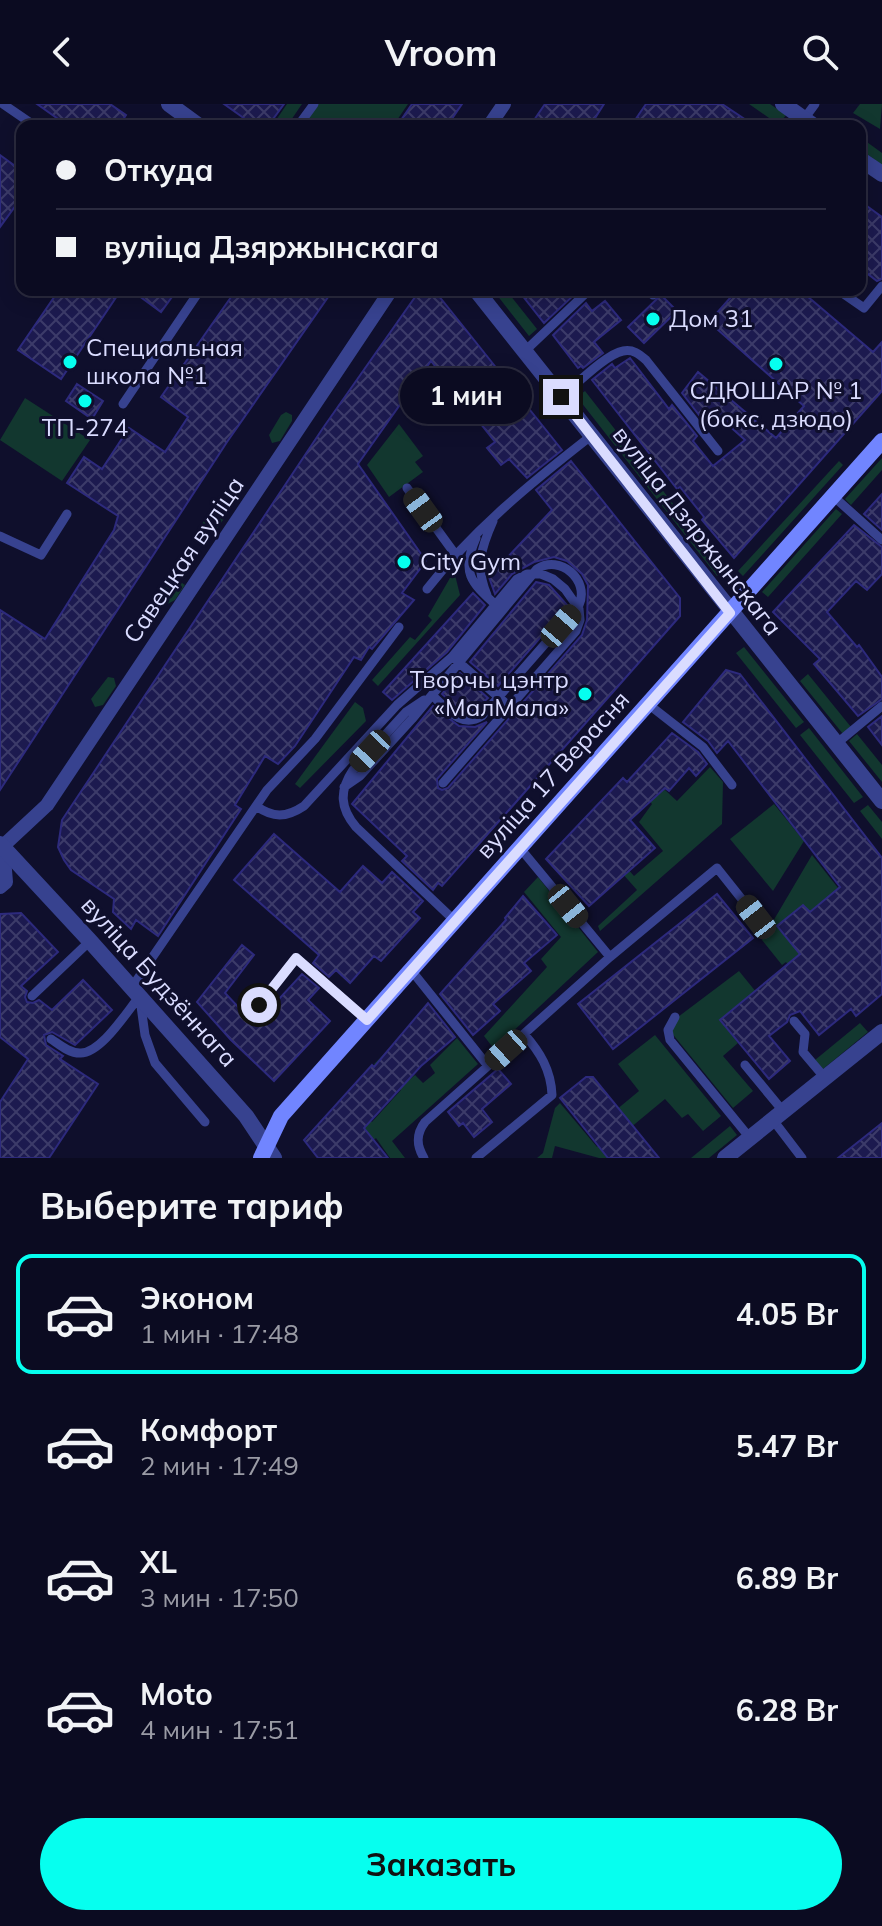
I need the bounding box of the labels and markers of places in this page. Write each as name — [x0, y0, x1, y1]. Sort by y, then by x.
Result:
place label: Дом 31 — [669, 303, 753, 333]
marker: Дом 31 — [644, 310, 662, 328]
place label: Специальная школа №1 — [86, 332, 243, 390]
marker: Специальная школа №1 — [61, 353, 79, 371]
marker: СДЮШАР № 1 (бокс, дзюдо) — [767, 355, 785, 373]
place label: СДЮШАР № 1 (бокс, дзюдо) — [690, 375, 862, 433]
marker: ТП-274 — [76, 392, 94, 410]
place label: ТП-274 — [42, 412, 128, 442]
place label: City Gym — [420, 546, 521, 576]
marker: City Gym — [395, 553, 413, 571]
place label: Творчы цэнтр «МалМала» — [410, 664, 569, 722]
marker: Творчы цэнтр «МалМала» — [576, 685, 594, 703]

